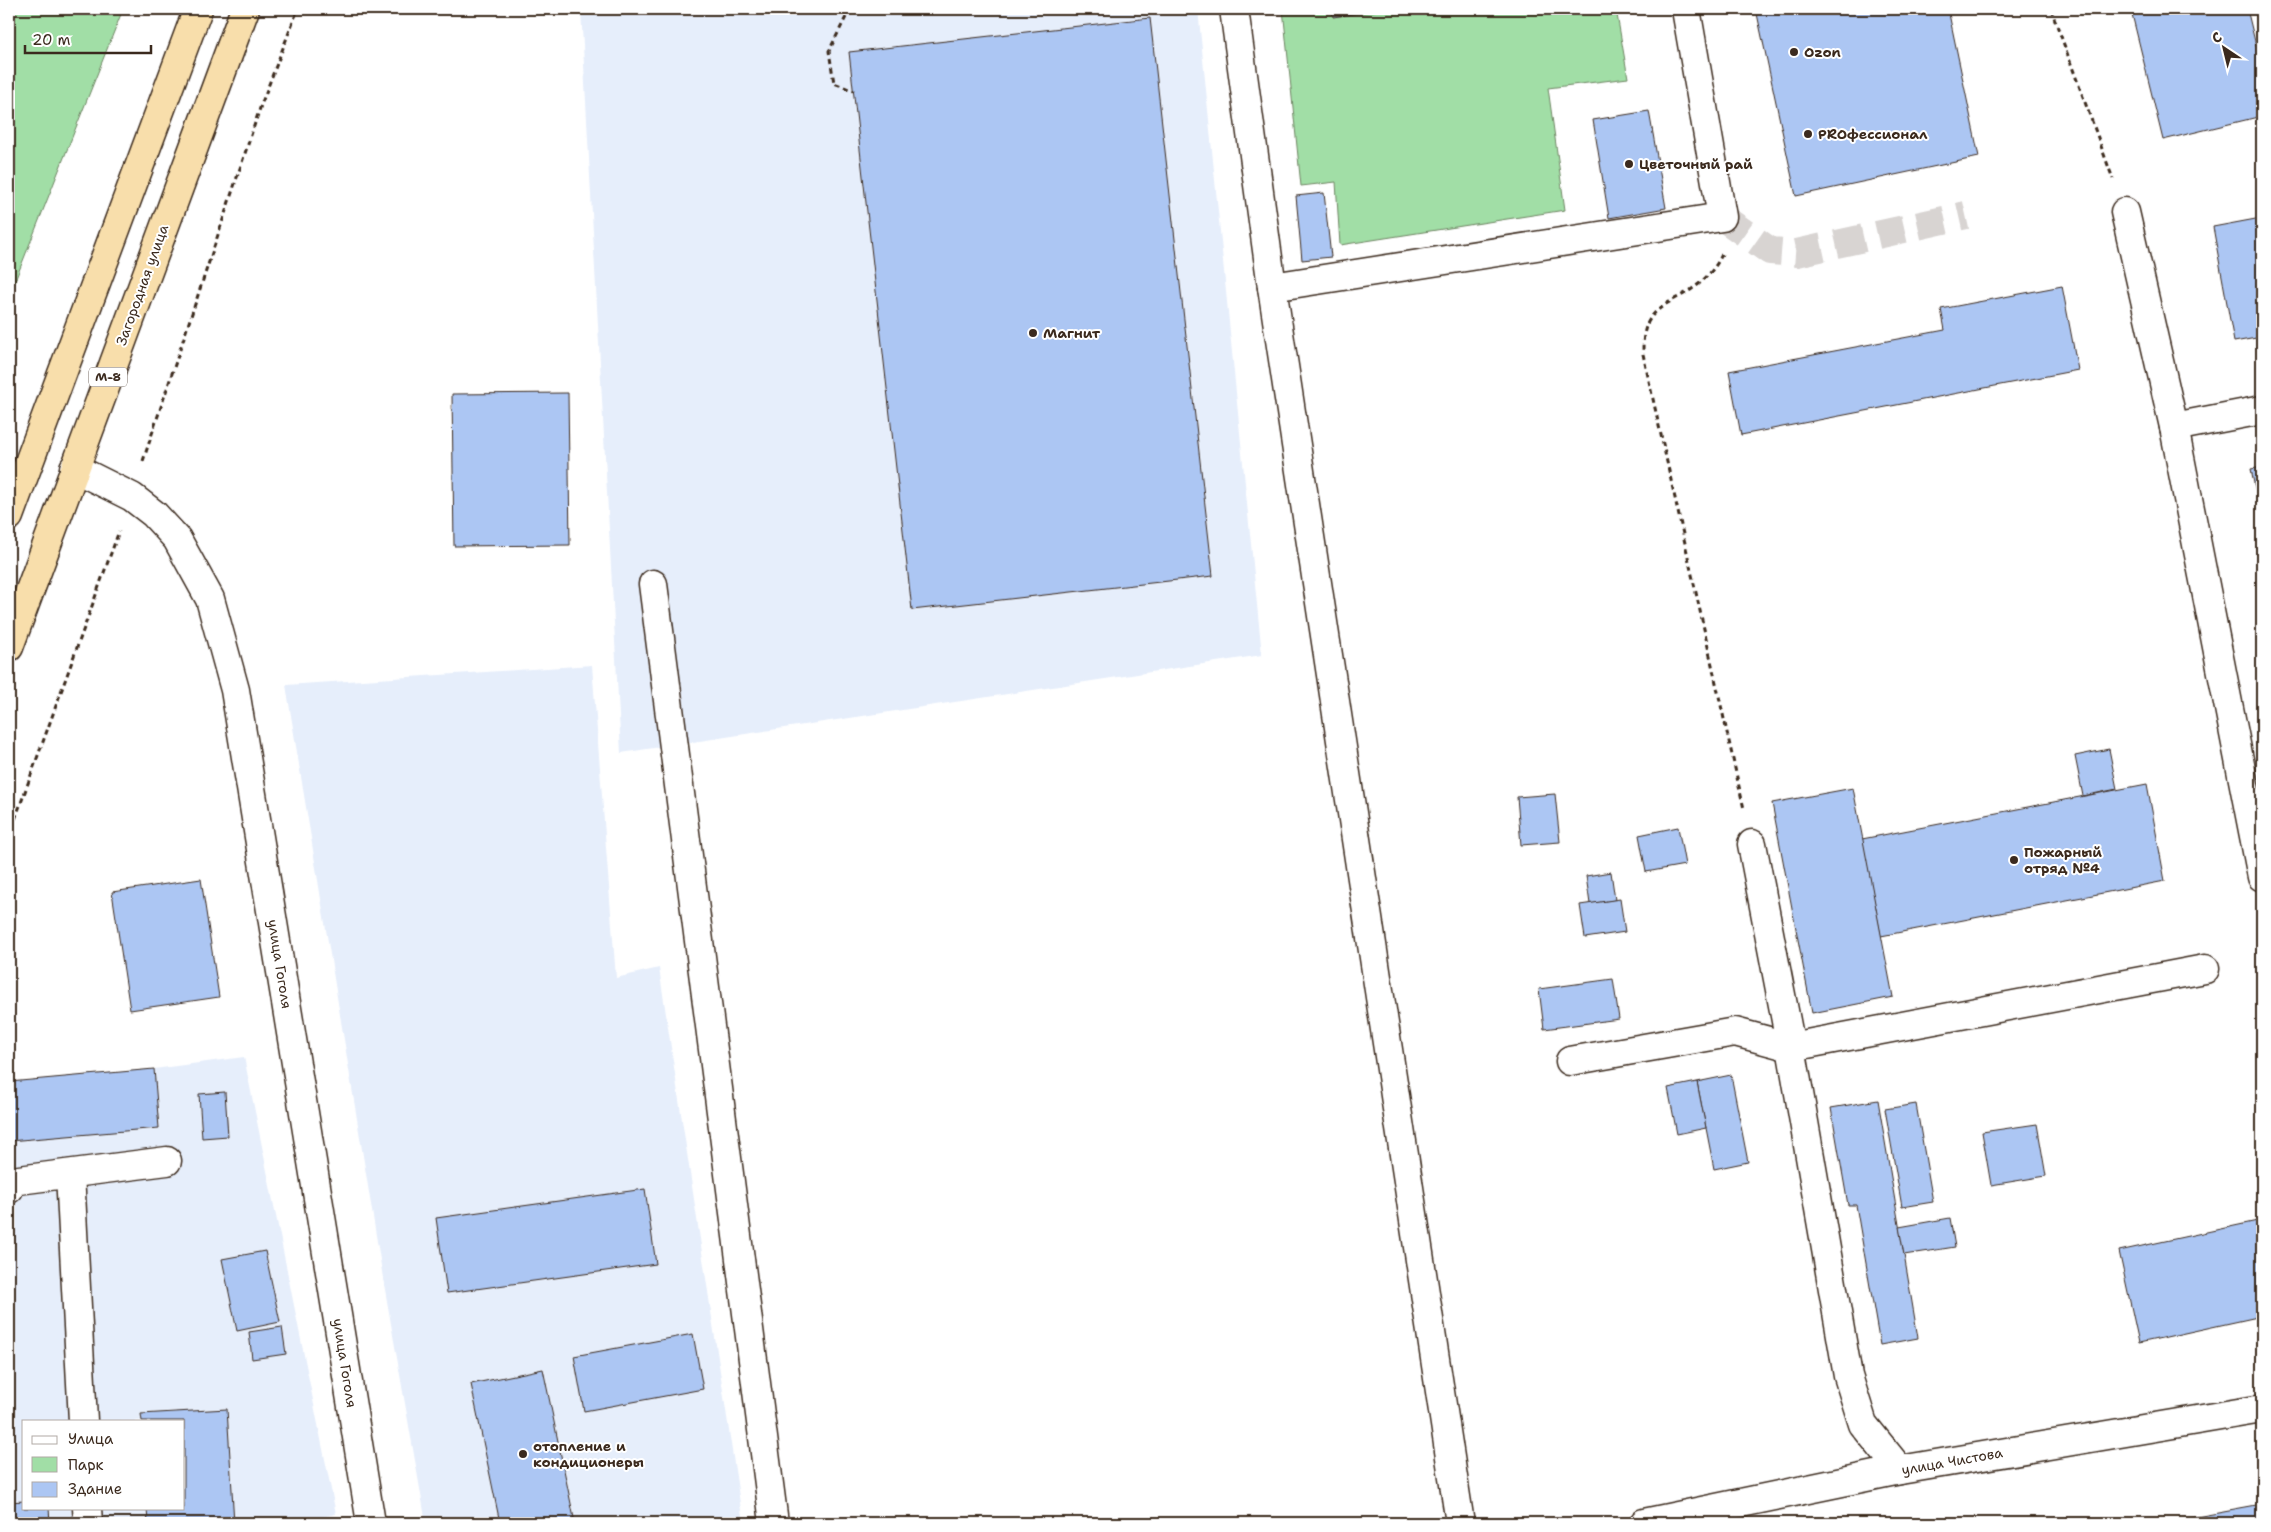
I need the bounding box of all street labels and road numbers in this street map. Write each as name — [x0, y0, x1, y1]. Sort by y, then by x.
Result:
street label: Загородная улица — [112, 222, 172, 348]
road number: М-8 — [89, 368, 127, 387]
street label: улица Гоголя — [264, 918, 296, 1010]
street label: улица Гоголя — [329, 1317, 361, 1409]
street label: улица Чистова — [1900, 1443, 2004, 1479]

